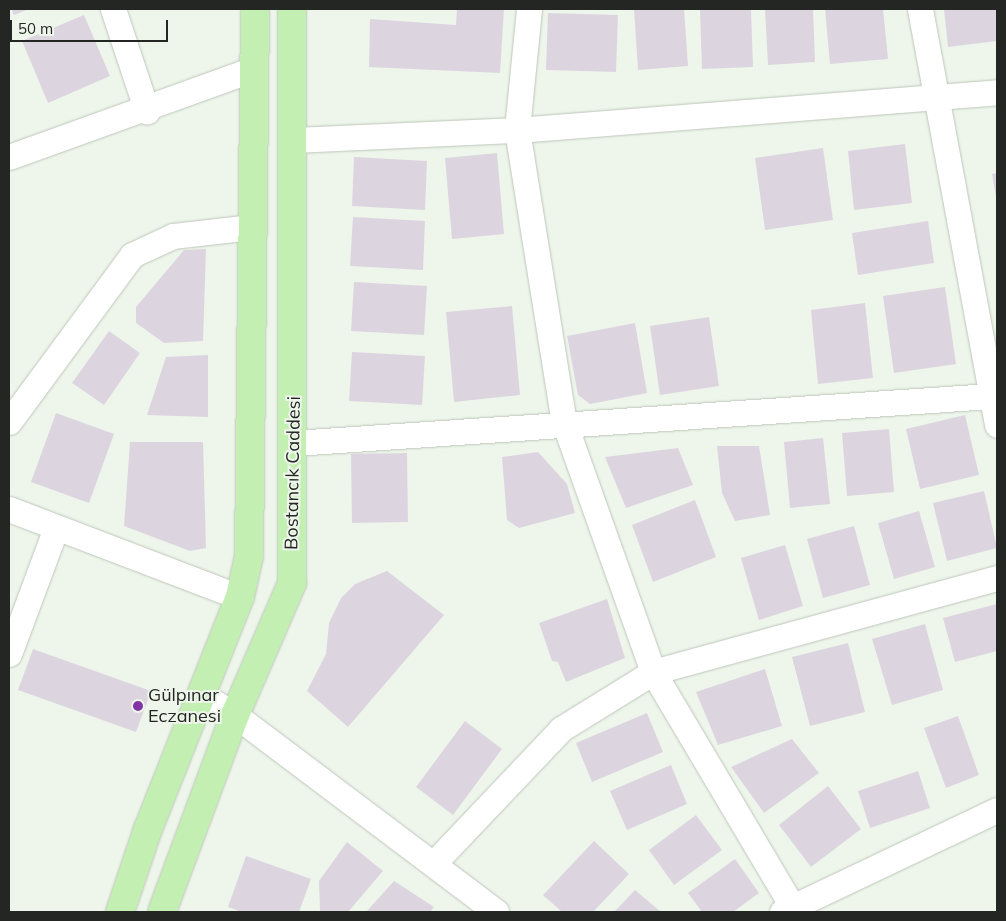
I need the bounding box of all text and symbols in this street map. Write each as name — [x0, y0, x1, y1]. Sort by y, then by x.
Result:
scale bar — [12, 10, 170, 42]
text: 50 m — [18, 19, 53, 38]
street label: Bostancık Caddesi — [281, 396, 305, 550]
place label: Gülpınar Eczanesi — [148, 685, 221, 728]
marker: Gülpınar Eczanesi — [132, 700, 144, 712]

